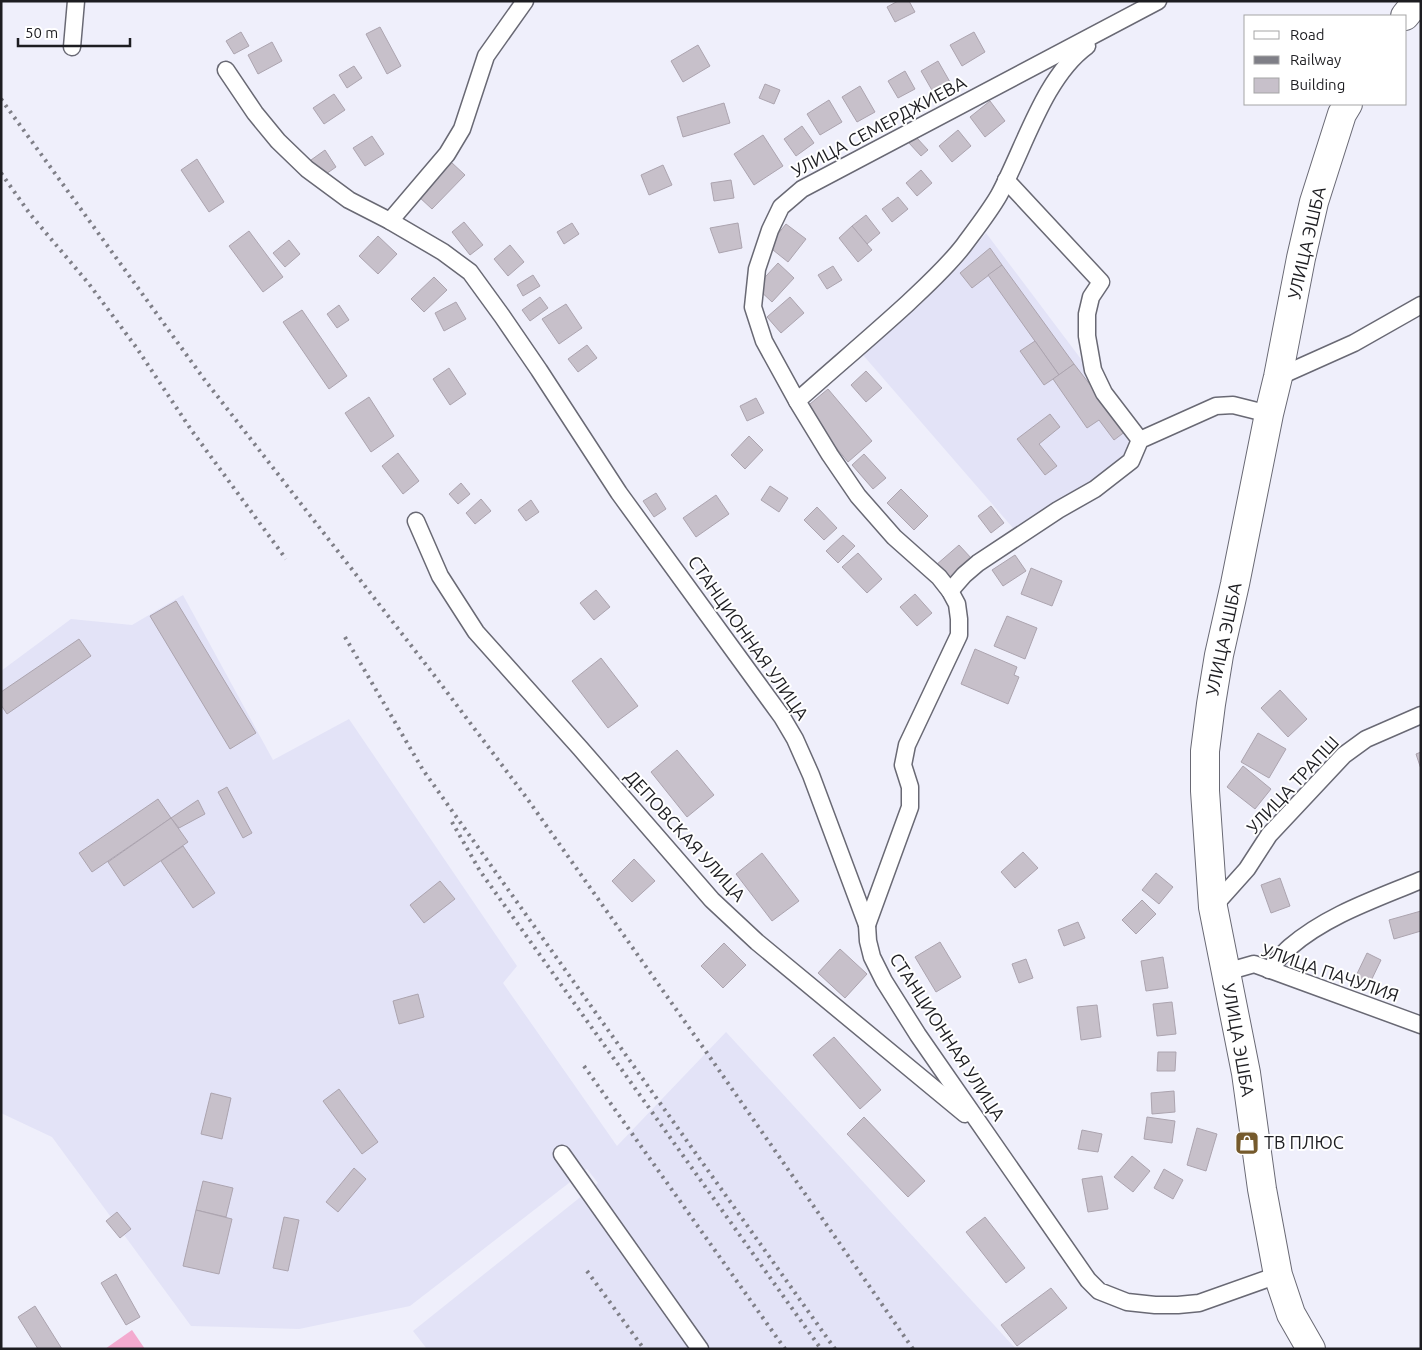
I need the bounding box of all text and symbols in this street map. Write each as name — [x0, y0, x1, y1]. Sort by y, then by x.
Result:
scale bar — [18, 15, 130, 47]
legend — [1244, 15, 1407, 105]
text: 50 m — [25, 24, 58, 41]
text: Road — [1290, 26, 1325, 43]
text: Railway — [1290, 51, 1341, 68]
street label: УЛИЦА СЕМЕРДЖИЕВА — [788, 71, 969, 181]
text: Building — [1290, 76, 1345, 93]
street label: УЛИЦА ЭШБА — [1283, 184, 1329, 301]
street label: СТАНЦИОННАЯ УЛИЦА — [684, 551, 813, 724]
street label: УЛИЦА ЭШБА — [1201, 580, 1245, 697]
street label: УЛИЦА ТРАПШ — [1242, 732, 1342, 837]
street label: ДЕПОВСКАЯ УЛИЦА — [622, 766, 750, 905]
street label: УЛИЦА ПАЧУЛИЯ — [1259, 939, 1402, 1005]
street label: СТАНЦИОННАЯ УЛИЦА — [886, 949, 1010, 1124]
street label: УЛИЦА ЭШБА — [1219, 982, 1259, 1098]
shop icon: ТВ ПЛЮС — [1234, 1130, 1260, 1156]
place label: ТВ ПЛЮС — [1264, 1132, 1344, 1152]

